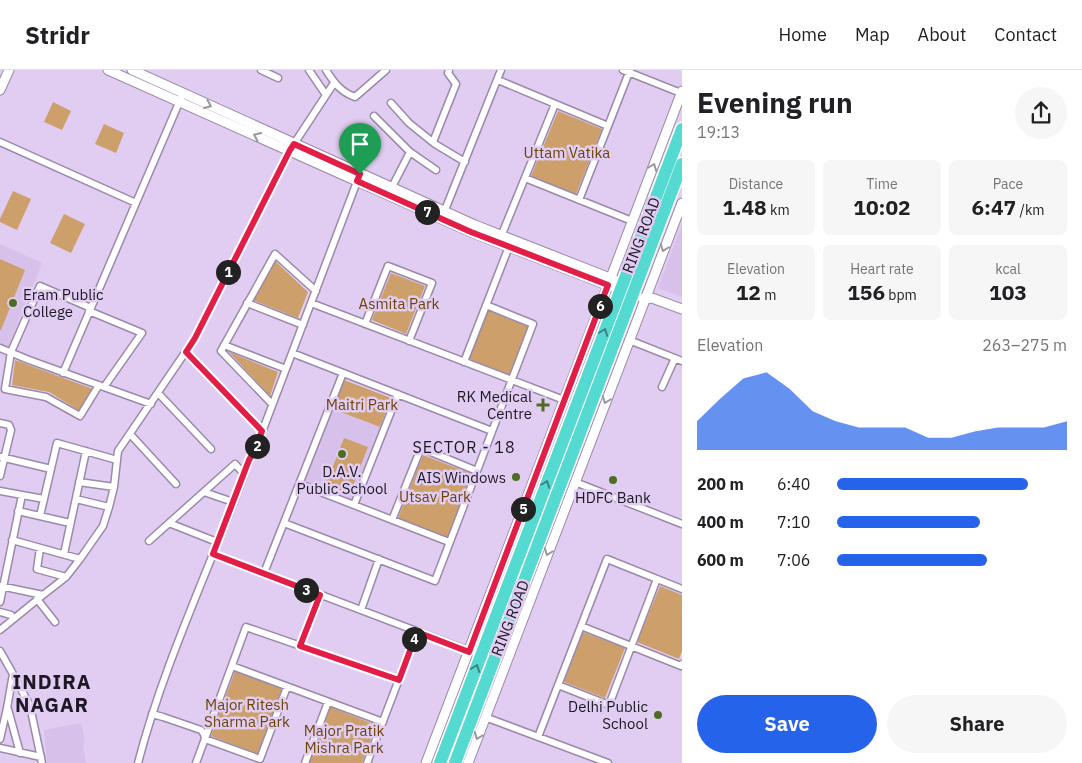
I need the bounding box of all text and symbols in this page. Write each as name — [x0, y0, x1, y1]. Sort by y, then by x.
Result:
text: Stridr — [25, 19, 90, 51]
text: Home — [779, 23, 827, 46]
text: Map — [855, 23, 890, 46]
text: About — [918, 23, 966, 46]
text: Contact — [994, 23, 1057, 46]
text: Evening run — [697, 84, 853, 121]
button: share — [1015, 87, 1067, 139]
one-way arrow — [203, 98, 212, 109]
text: 19:13 — [697, 122, 740, 142]
pin — [339, 123, 381, 174]
icon: arrive — [346, 130, 374, 158]
one-way arrow — [253, 131, 262, 142]
park label: Uttam Vatika — [524, 143, 610, 162]
one-way arrow — [647, 163, 657, 172]
text: Distance — [729, 175, 783, 193]
text: Time — [866, 175, 898, 193]
text: Pace — [993, 175, 1023, 193]
text: 1.48 — [722, 193, 767, 221]
text: 10:02 — [853, 193, 911, 221]
text: 6:47 — [971, 193, 1016, 221]
street label: RING ROAD — [618, 194, 664, 276]
pin: 7 — [414, 200, 440, 224]
text: km — [767, 201, 790, 219]
text: /km — [1016, 201, 1045, 219]
text: 7 — [423, 203, 432, 221]
one-way arrow — [660, 243, 670, 252]
pin: 1 — [216, 260, 240, 284]
text: Elevation — [727, 260, 785, 278]
text: Heart rate — [850, 260, 914, 278]
text: kcal — [995, 260, 1021, 278]
text: 1 — [224, 263, 233, 281]
text: 12 — [736, 278, 761, 306]
text: 156 — [847, 278, 885, 306]
text: 103 — [989, 278, 1027, 306]
place label: Eram Public College — [23, 285, 104, 321]
text: m — [761, 286, 776, 304]
text: bpm — [885, 286, 917, 304]
park label: Asmita Park — [359, 294, 440, 313]
pin: 6 — [588, 294, 612, 318]
marker: Eram Public College — [7, 297, 19, 309]
text: 6 — [596, 297, 605, 315]
one-way arrow — [598, 328, 608, 337]
text: Elevation — [697, 335, 763, 355]
text: 263–275 m — [982, 335, 1067, 355]
place label: RK Medical Centre — [457, 387, 532, 423]
park label: Maitri Park — [326, 395, 398, 414]
one-way arrow — [602, 395, 612, 404]
marker: RK Medical Centre — [536, 398, 550, 412]
pin: 2 — [244, 434, 270, 458]
text: 2 — [253, 437, 262, 455]
district label: SECTOR - 18 — [412, 437, 516, 457]
marker: D.A.V. Public School — [336, 448, 348, 460]
place label: D.A.V. Public School — [297, 462, 387, 498]
place label: AIS Windows — [417, 468, 506, 487]
marker: AIS Windows — [510, 471, 522, 483]
marker: HDFC Bank — [607, 474, 619, 486]
text: 200 m — [697, 474, 744, 494]
text: 6:40 — [777, 474, 810, 494]
one-way arrow — [540, 480, 550, 489]
park label: Utsav Park — [399, 487, 471, 506]
place label: HDFC Bank — [575, 488, 651, 507]
pin: 5 — [510, 496, 536, 522]
text: 5 — [519, 500, 528, 518]
text: 400 m — [697, 512, 744, 532]
text: 7:10 — [777, 512, 810, 532]
one-way arrow — [544, 547, 554, 555]
text: 600 m — [697, 550, 744, 570]
text: 7:06 — [777, 550, 810, 570]
street label: RING ROAD — [487, 577, 533, 659]
pin: 3 — [294, 578, 318, 602]
text: 3 — [302, 581, 311, 599]
pin: 4 — [402, 626, 426, 652]
text: 4 — [410, 630, 419, 648]
one-way arrow — [470, 665, 480, 673]
district label: INDIRA NAGAR — [13, 668, 91, 718]
park label: Major Ritesh Sharma Park — [204, 695, 290, 731]
button: Save — [697, 695, 877, 753]
button: Share — [887, 695, 1067, 753]
place label: Delhi Public School — [568, 697, 648, 733]
marker: Delhi Public School — [652, 709, 664, 721]
park label: Major Pratik Mishra Park — [304, 721, 384, 757]
one-way arrow — [474, 731, 484, 740]

